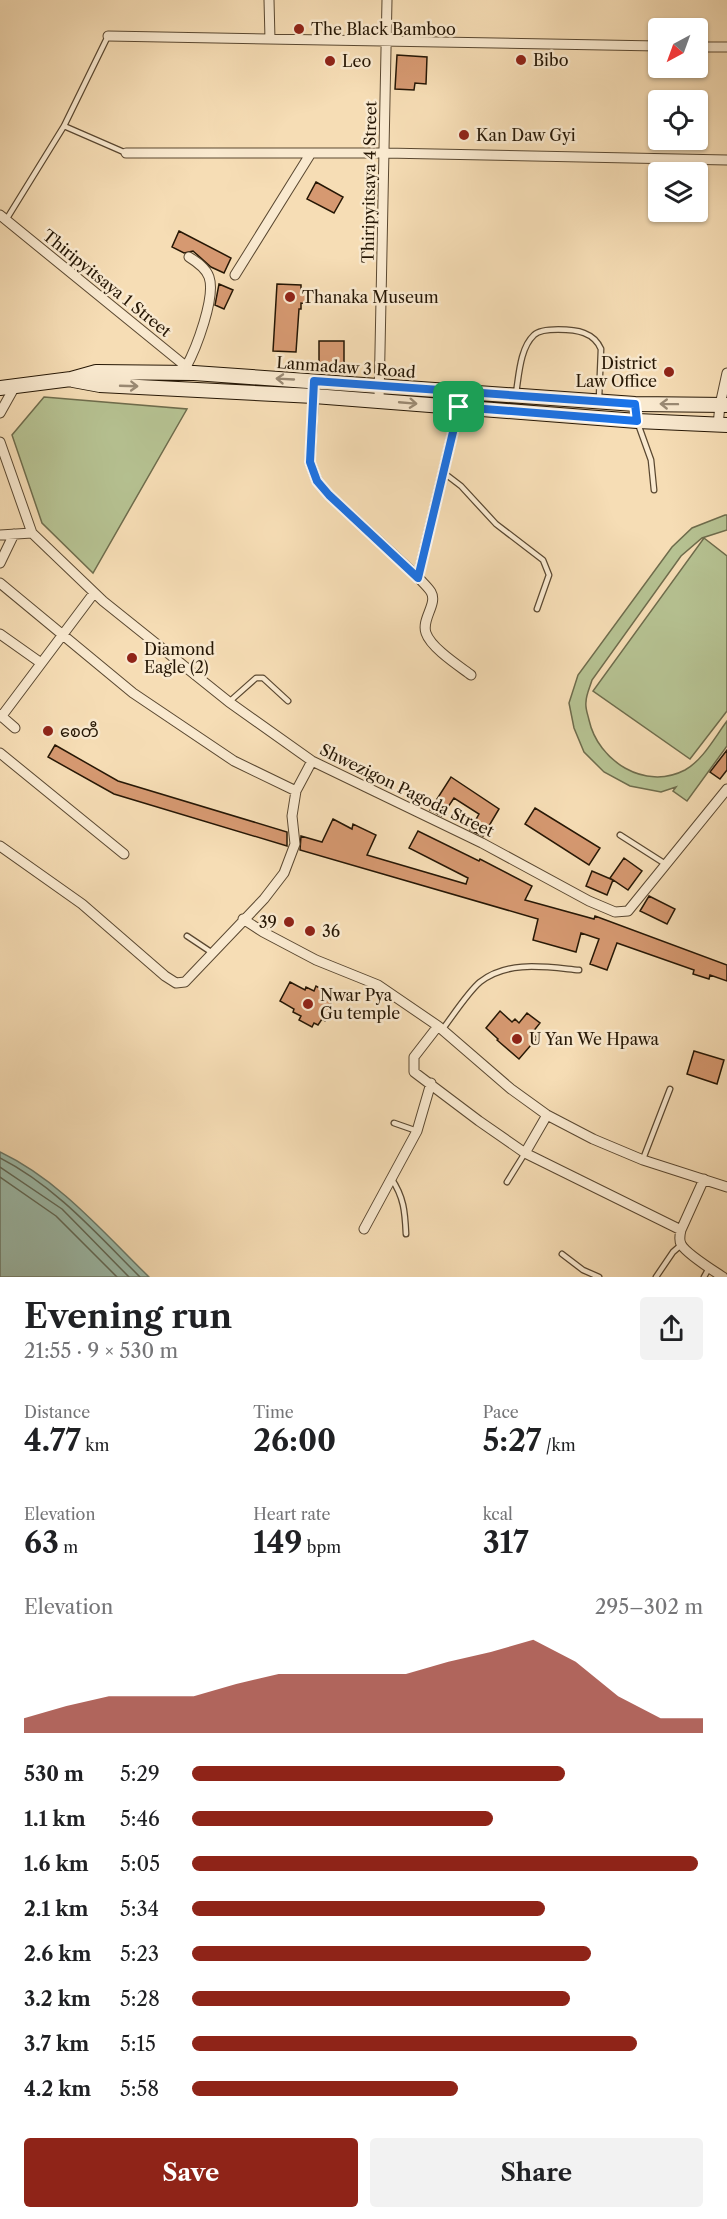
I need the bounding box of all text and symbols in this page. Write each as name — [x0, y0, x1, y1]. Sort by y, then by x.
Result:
north arrow — [648, 18, 708, 78]
map controls — [648, 18, 708, 222]
place label: The Black Bamboo — [311, 19, 456, 39]
marker: The Black Bamboo — [292, 22, 306, 36]
place label: Bibo — [533, 50, 569, 70]
place label: Leo — [342, 51, 371, 71]
marker: Bibo — [514, 53, 528, 67]
marker: Leo — [323, 54, 337, 68]
button: locate — [648, 90, 708, 150]
street label: Thiripyitsaya 4 Street — [358, 100, 380, 263]
place label: Kan Daw Gyi — [476, 125, 576, 145]
marker: Kan Daw Gyi — [457, 128, 471, 142]
button: layers — [648, 162, 708, 222]
street label: Thiripyitsaya 1 Street — [39, 225, 176, 341]
place label: Thanaka Museum — [302, 287, 439, 307]
marker: Thanaka Museum — [283, 290, 297, 304]
street label: Lanmadaw 3 Road — [276, 352, 417, 382]
place label: District Law Office — [575, 353, 657, 391]
marker: District Law Office — [662, 365, 676, 379]
one-way arrow — [276, 373, 296, 384]
one-way arrow — [119, 381, 139, 392]
pin — [433, 381, 484, 432]
icon: arrive — [442, 390, 475, 423]
one-way arrow — [397, 397, 417, 408]
one-way arrow — [659, 398, 679, 410]
place label: Diamond Eagle (2) — [144, 639, 215, 677]
marker: Diamond Eagle (2) — [125, 651, 139, 665]
place label: စေတီ — [60, 721, 99, 741]
marker: စေတီ — [41, 724, 55, 738]
street label: Shwezigon Pagoda Street — [317, 739, 498, 841]
place label: 39 — [259, 912, 277, 932]
marker: 39 — [282, 915, 296, 929]
place label: 36 — [322, 921, 340, 941]
marker: 36 — [303, 924, 317, 938]
place label: Nwar Pya Gu temple — [320, 985, 400, 1023]
marker: Nwar Pya Gu temple — [301, 997, 315, 1011]
place label: U Yan We Hpawa — [529, 1029, 659, 1049]
marker: U Yan We Hpawa — [510, 1032, 524, 1046]
text: Evening run — [24, 1296, 232, 1337]
button: share — [640, 1297, 703, 1360]
text: 21:55 · 9 × 530 m — [24, 1339, 178, 1363]
text: Distance — [24, 1402, 90, 1422]
text: Time — [253, 1402, 294, 1422]
text: Pace — [483, 1402, 519, 1422]
text: 4.77 — [24, 1422, 81, 1459]
text: 26:00 — [253, 1422, 336, 1459]
text: 5:27 — [483, 1422, 542, 1459]
text: km — [81, 1435, 109, 1455]
text: /km — [542, 1435, 576, 1455]
text: Elevation — [24, 1504, 95, 1524]
text: Heart rate — [253, 1504, 330, 1524]
text: kcal — [483, 1504, 513, 1524]
text: 63 — [24, 1524, 59, 1561]
text: 149 — [253, 1524, 303, 1561]
text: 317 — [483, 1524, 529, 1561]
text: m — [59, 1537, 78, 1557]
text: bpm — [303, 1537, 341, 1557]
text: Elevation — [24, 1595, 113, 1619]
text: 295–302 m — [595, 1595, 703, 1619]
text: 530 m — [24, 1762, 84, 1786]
text: 5:29 — [120, 1762, 160, 1786]
text: 1.1 km — [24, 1807, 86, 1831]
text: 5:46 — [120, 1807, 160, 1831]
text: 1.6 km — [24, 1852, 89, 1876]
text: 5:05 — [120, 1852, 160, 1876]
text: 2.1 km — [24, 1897, 88, 1921]
text: 5:34 — [120, 1897, 159, 1921]
text: 2.6 km — [24, 1942, 91, 1966]
text: 5:23 — [120, 1942, 159, 1966]
text: 3.2 km — [24, 1987, 91, 2011]
text: 5:28 — [120, 1987, 160, 2011]
text: 3.7 km — [24, 2032, 89, 2056]
text: 5:15 — [120, 2032, 156, 2056]
text: 4.2 km — [24, 2077, 91, 2101]
text: 5:58 — [120, 2077, 159, 2101]
button: Save — [24, 2138, 358, 2207]
button: Share — [370, 2138, 703, 2207]

